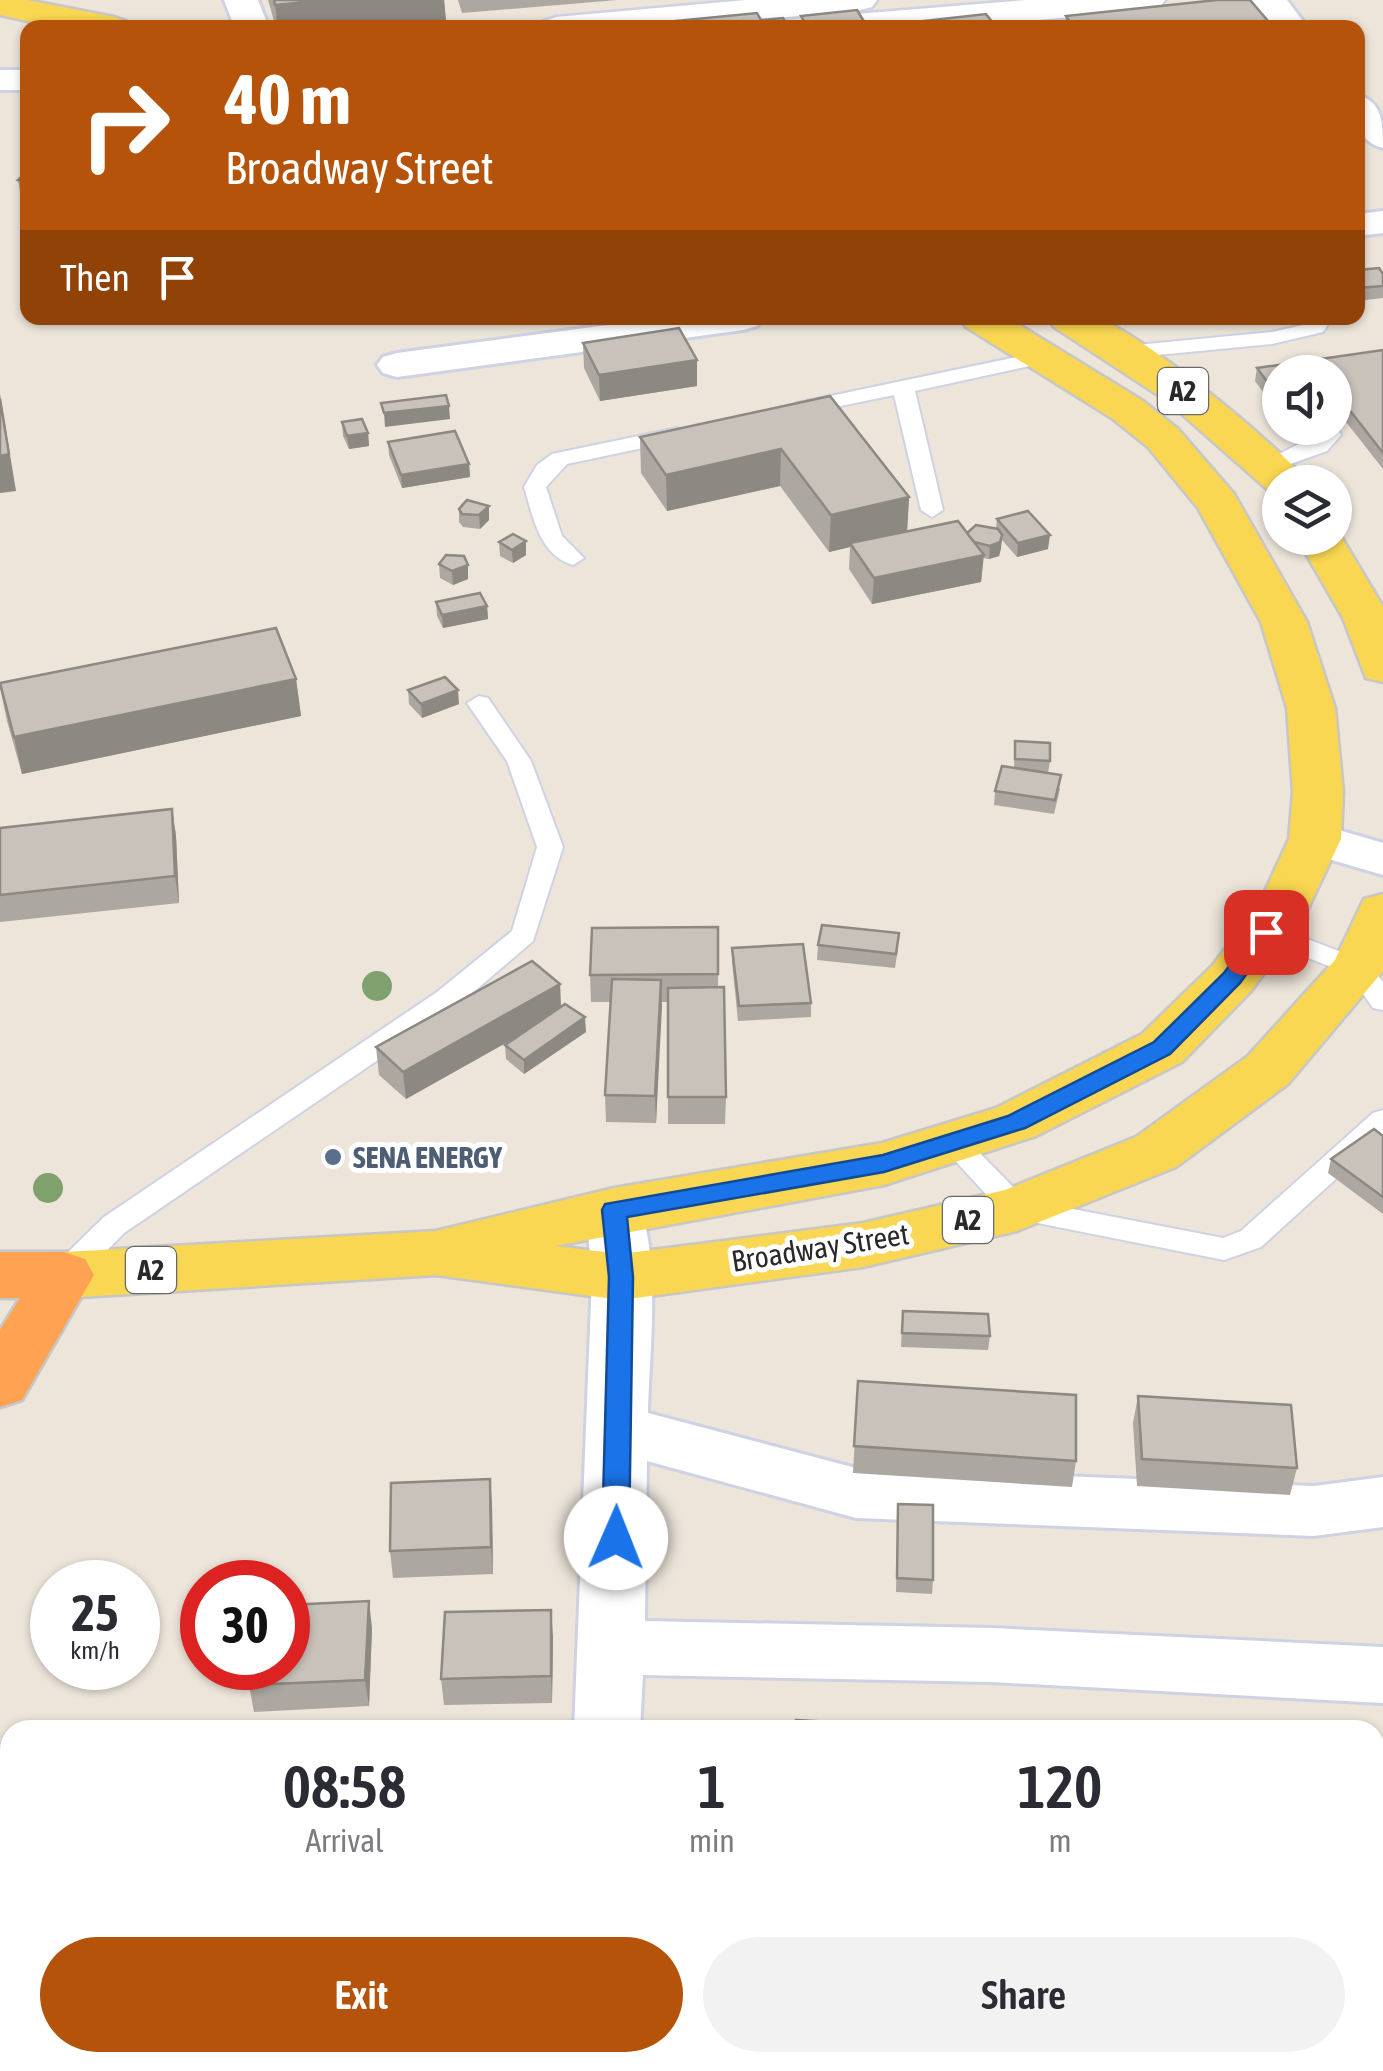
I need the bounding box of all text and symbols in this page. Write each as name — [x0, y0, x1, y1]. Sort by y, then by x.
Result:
text: 40 m — [225, 59, 351, 139]
icon: right — [60, 60, 190, 190]
text: Broadway Street — [225, 142, 494, 194]
icon: arrive — [150, 250, 205, 305]
text: Then — [60, 256, 130, 299]
map controls — [1262, 355, 1352, 555]
button: sound — [1262, 355, 1352, 445]
road number: A2 — [1158, 368, 1208, 414]
button: layers — [1262, 465, 1352, 555]
pin — [1224, 890, 1309, 975]
icon: arrive — [1239, 905, 1294, 960]
place label: SENA ENERGY — [353, 1140, 503, 1174]
marker: SENA ENERGY — [322, 1146, 344, 1168]
road number: A2 — [943, 1197, 993, 1243]
street label: Broadway Street — [729, 1216, 911, 1278]
road number: A2 — [126, 1247, 176, 1293]
position arrow — [564, 1486, 668, 1590]
speed limit sign: 30 — [180, 1560, 310, 1690]
text: 25 — [71, 1584, 118, 1642]
text: km/h — [70, 1636, 120, 1664]
text: 08:58 — [283, 1752, 406, 1821]
text: 1 — [698, 1752, 726, 1821]
text: 120 — [1018, 1752, 1102, 1821]
text: Arrival — [305, 1822, 384, 1859]
text: min — [689, 1822, 735, 1859]
text: m — [1048, 1822, 1071, 1859]
button: Exit — [40, 1937, 683, 2052]
button: Share — [703, 1937, 1345, 2052]

